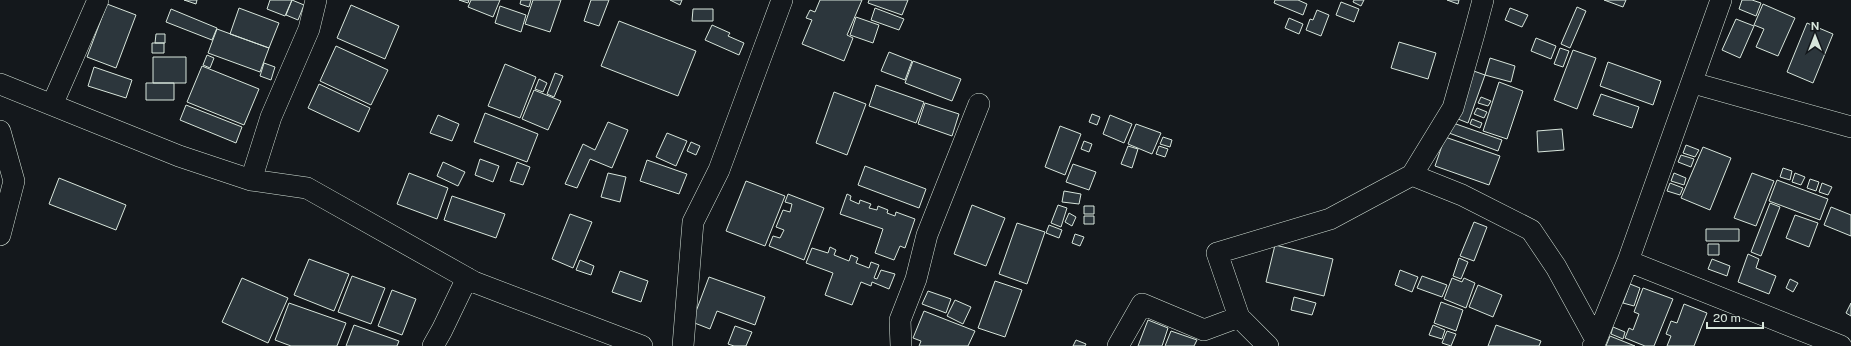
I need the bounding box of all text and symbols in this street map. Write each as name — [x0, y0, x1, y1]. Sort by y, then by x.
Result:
north arrow — [1795, 16, 1835, 56]
text: N — [1811, 20, 1819, 32]
scale bar — [1707, 304, 1763, 330]
text: 20 m — [1713, 311, 1741, 325]

